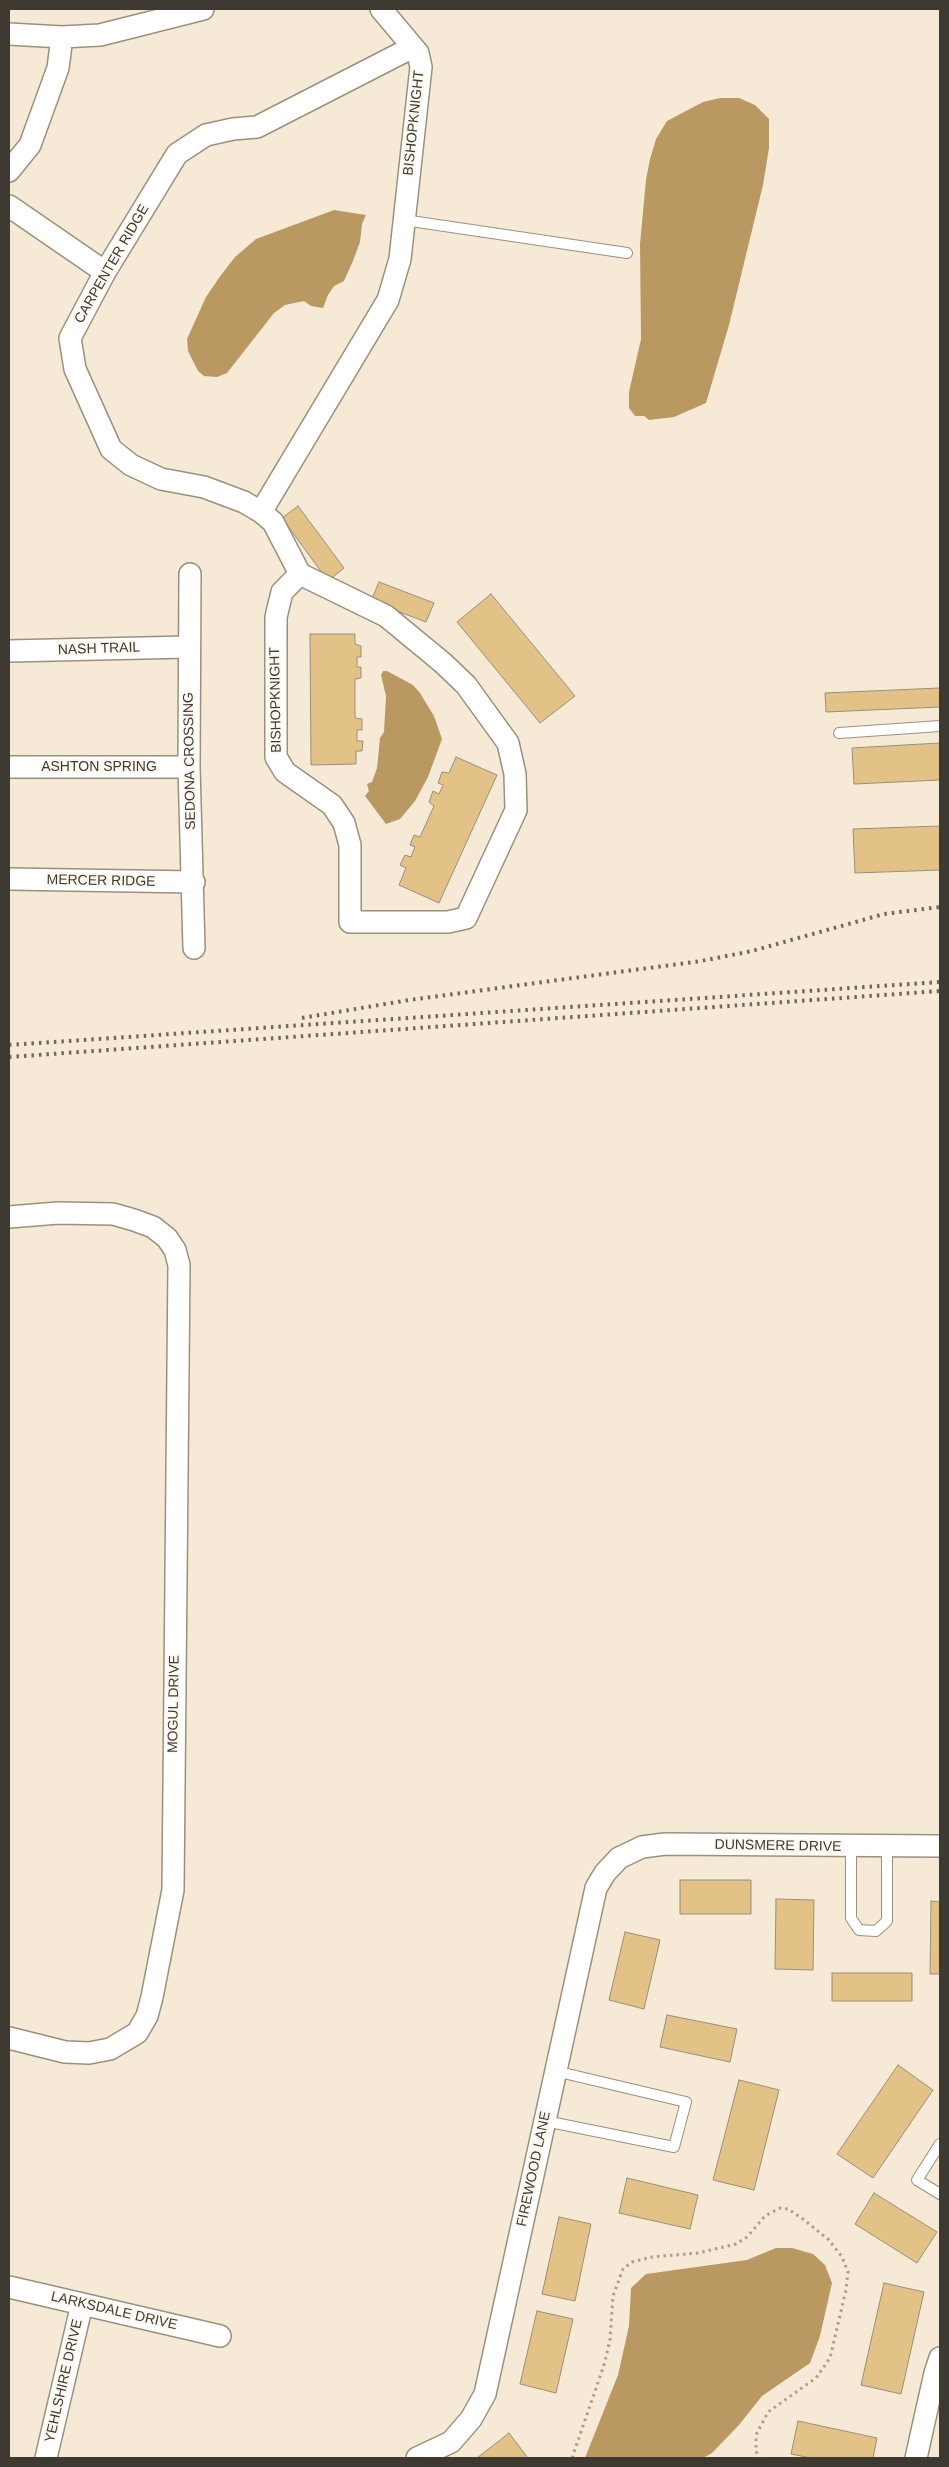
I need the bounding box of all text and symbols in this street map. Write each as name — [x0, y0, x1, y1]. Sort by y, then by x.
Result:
street label: BISHOPKNIGHT — [400, 70, 428, 176]
street label: CARPENTER RIDGE — [71, 202, 153, 326]
street label: NASH TRAIL — [58, 639, 140, 659]
street label: BISHOPKNIGHT — [267, 647, 285, 753]
street label: SEDONA CROSSING — [180, 692, 200, 830]
street label: ASHTON SPRING — [41, 759, 157, 775]
street label: MERCER RIDGE — [46, 872, 156, 890]
street label: MOGUL DRIVE — [165, 1655, 183, 1753]
street label: DUNSMERE DRIVE — [714, 1836, 842, 1856]
street label: FIREWOOD LANE — [514, 2110, 554, 2228]
street label: LARKSDALE DRIVE — [49, 2288, 179, 2334]
street label: YEHLSHIRE DRIVE — [42, 2318, 86, 2444]

